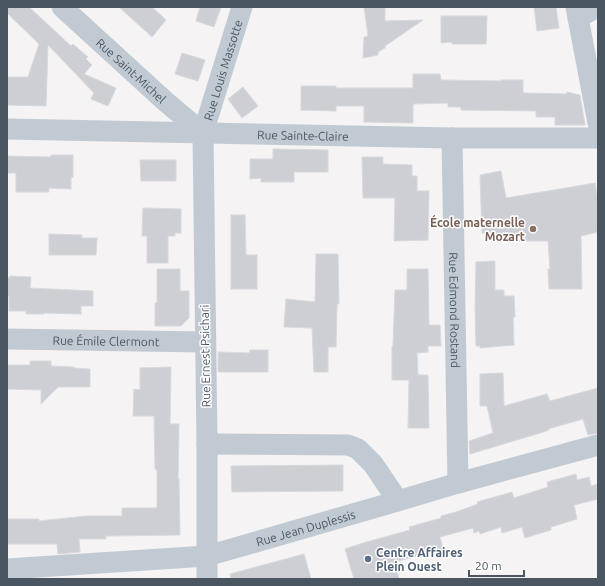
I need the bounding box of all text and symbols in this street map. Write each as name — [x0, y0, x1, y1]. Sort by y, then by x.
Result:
street label: Rue Louis Massotte — [201, 18, 244, 122]
street label: Rue Saint-Michel — [94, 35, 169, 105]
street label: Rue Sainte-Claire — [257, 128, 349, 142]
place label: École maternelle Mozart — [430, 214, 525, 243]
marker: École maternelle Mozart — [528, 224, 538, 234]
street label: Rue Edmond Rostand — [447, 252, 462, 368]
street label: Rue Ernest Psichari — [198, 305, 212, 407]
street label: Rue Émile Clermont — [52, 333, 160, 348]
street label: Rue Jean Duplessis — [254, 507, 357, 548]
place label: Centre Affaires Plein Ouest — [376, 546, 463, 573]
scale bar — [469, 552, 524, 578]
marker: Centre Affaires Plein Ouest — [363, 554, 373, 564]
text: 20 m — [475, 559, 502, 572]

